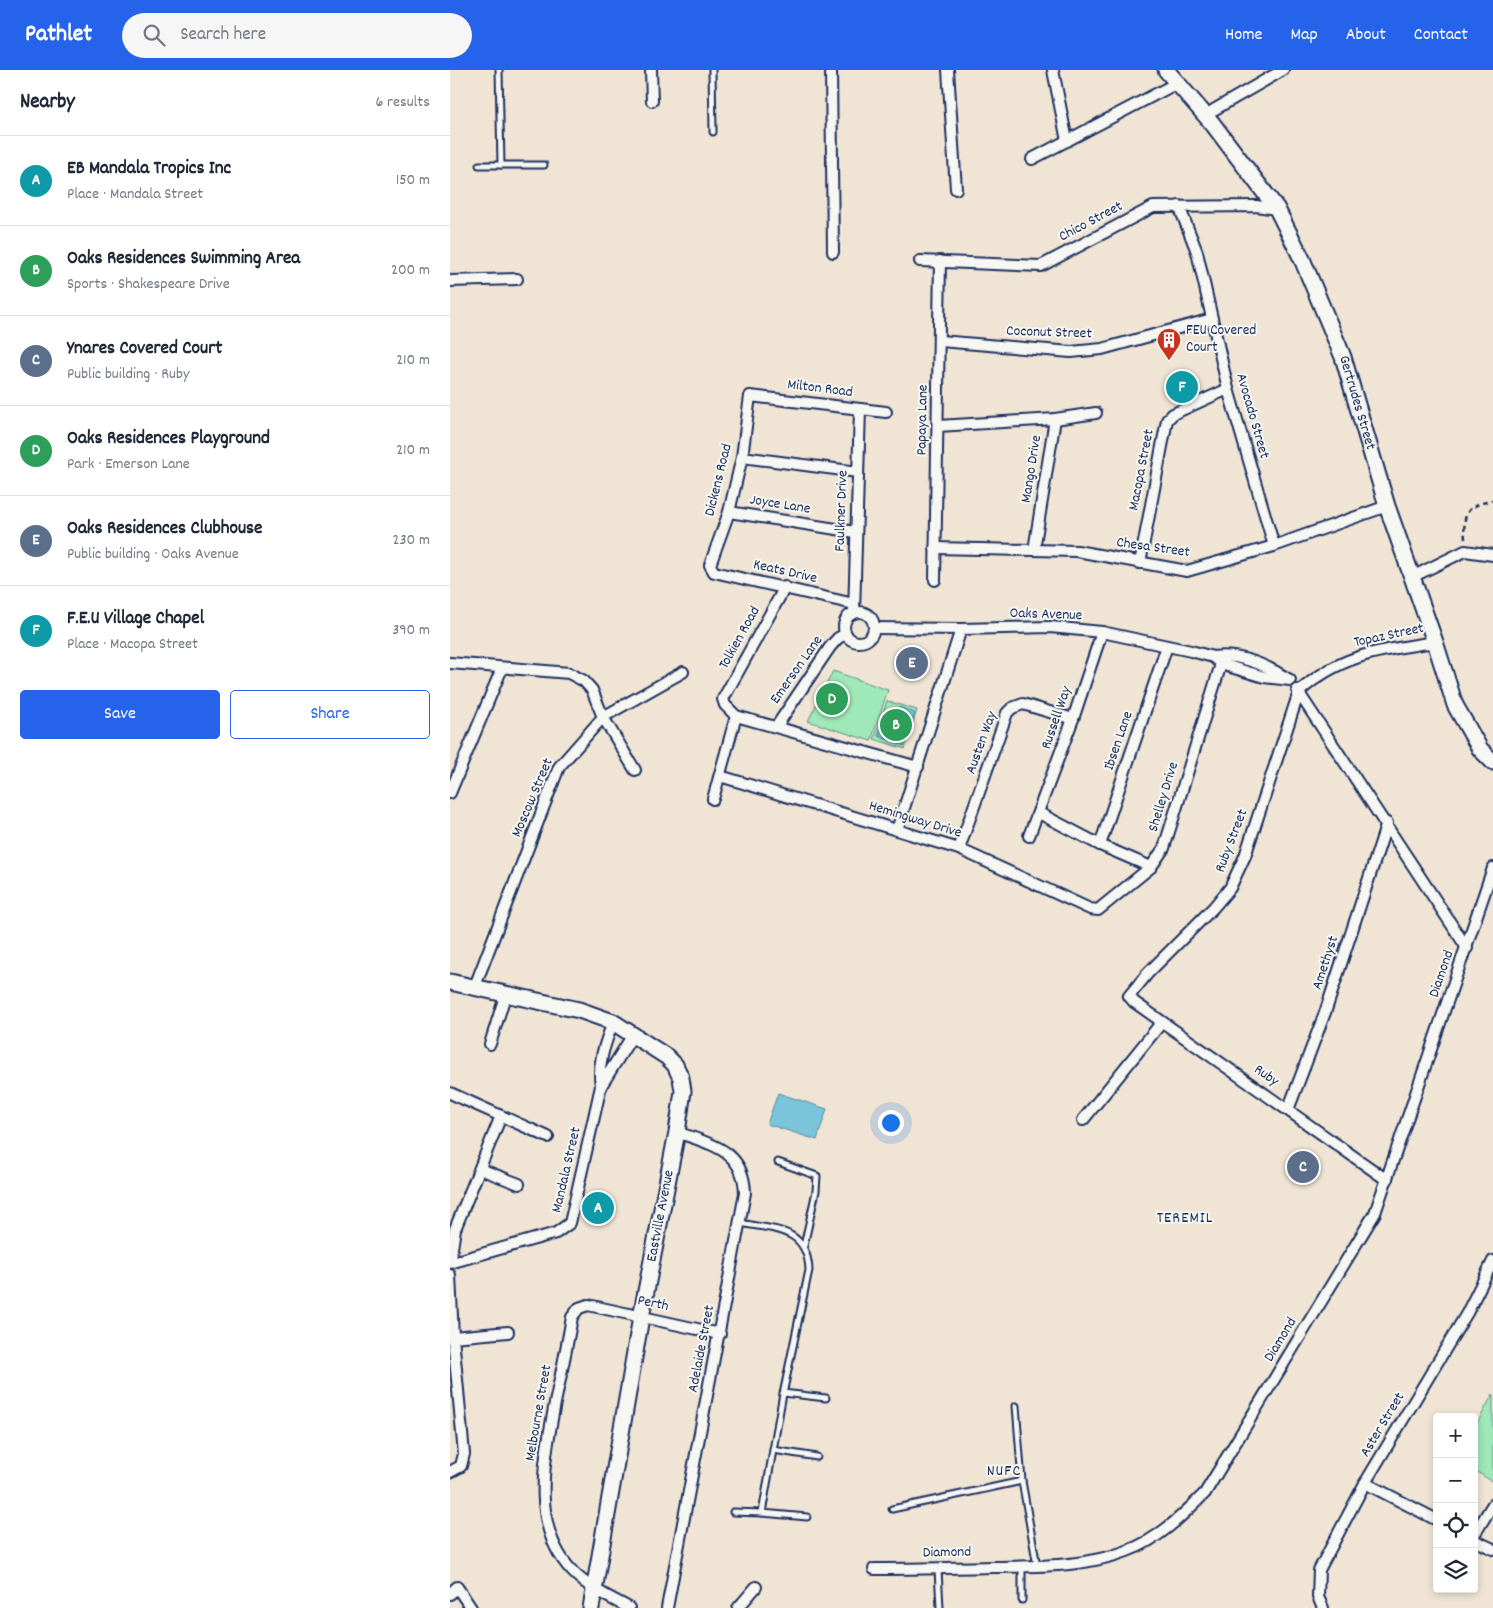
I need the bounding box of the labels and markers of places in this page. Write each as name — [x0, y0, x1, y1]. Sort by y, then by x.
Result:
place label: FEU Covered Court — [1186, 320, 1256, 359]
building icon: FEU Covered Court — [1156, 327, 1182, 361]
pin: F — [1166, 368, 1198, 406]
pin: E — [896, 644, 928, 682]
pin: D — [816, 680, 848, 718]
pin: B — [880, 706, 912, 744]
pin: C — [1287, 1148, 1319, 1186]
pin: A — [582, 1189, 614, 1227]

